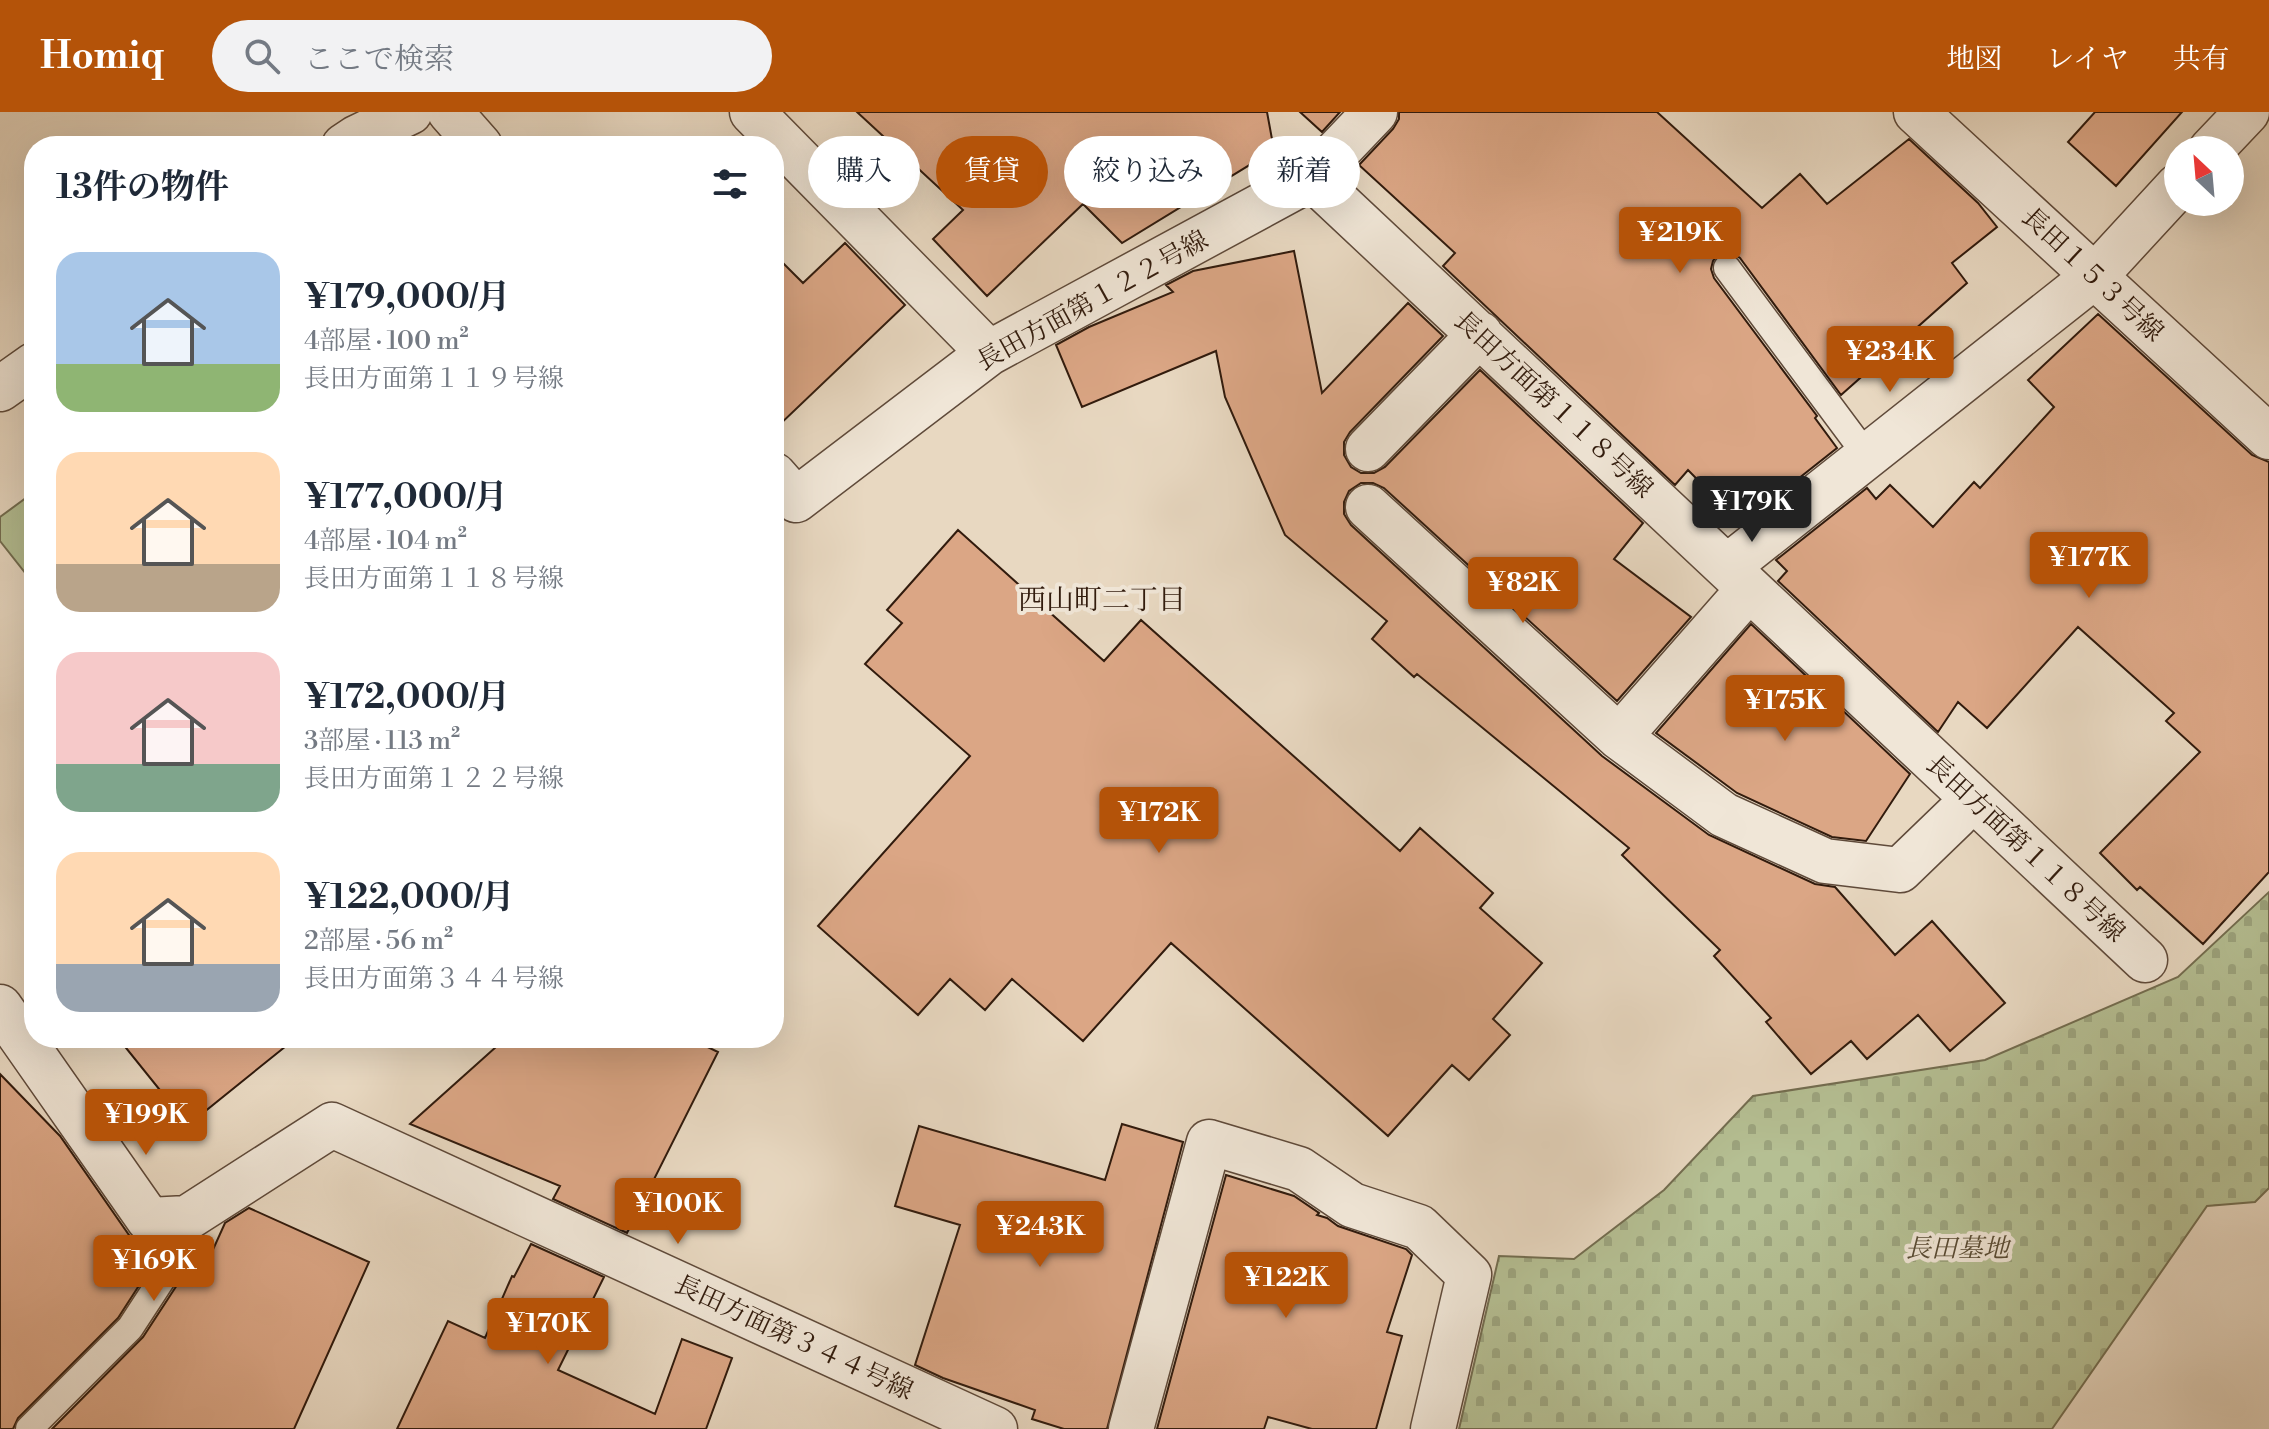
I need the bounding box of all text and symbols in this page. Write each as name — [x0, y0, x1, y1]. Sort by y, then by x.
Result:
search box — [212, 20, 772, 92]
text: Homiq — [40, 33, 164, 80]
icon: search — [240, 34, 284, 78]
text: ここで検索 — [304, 41, 454, 79]
text: 地図 — [1946, 42, 2002, 77]
text: レイヤ — [2046, 42, 2129, 77]
text: 共有 — [2173, 42, 2229, 77]
chip: 購入 — [808, 136, 920, 208]
chip: 賃貸 — [936, 136, 1048, 208]
chip: 絞り込み — [1064, 136, 1232, 208]
chip: 新着 — [1248, 136, 1360, 208]
north arrow — [2164, 136, 2244, 216]
map controls — [2164, 136, 2244, 216]
icon: filters — [708, 162, 752, 206]
text: 13件の物件 — [56, 167, 229, 209]
street label: 長田１５３号線 — [2015, 201, 2170, 349]
pin: ¥219K — [1624, 207, 1736, 275]
text: ¥219K — [1637, 217, 1723, 249]
street label: 長田方面第１２２号線 — [971, 224, 1214, 378]
text: ¥179,000/月 — [304, 277, 510, 319]
icon: home — [120, 284, 216, 380]
street label: 長田方面第１１８号線 — [1447, 304, 1659, 505]
text: 4部屋 · 100 m² — [304, 325, 469, 357]
pin: ¥234K — [1834, 326, 1946, 394]
text: ¥234K — [1845, 336, 1935, 368]
text: 長田方面第１１９号線 — [304, 363, 564, 395]
pin: ¥179K — [1696, 476, 1808, 544]
text: ¥177,000/月 — [304, 477, 508, 519]
icon: home — [120, 484, 216, 580]
text: ¥179K — [1710, 486, 1794, 518]
text: 4部屋 · 104 m² — [304, 525, 467, 557]
pin: ¥177K — [2033, 532, 2145, 600]
text: ¥177K — [2048, 542, 2130, 574]
pin: ¥82K — [1476, 557, 1570, 625]
text: 長田方面第１１８号線 — [304, 563, 564, 595]
text: ¥82K — [1486, 567, 1560, 599]
district label: 西山町二丁目 — [1018, 583, 1186, 618]
pin: ¥175K — [1729, 675, 1841, 743]
text: ¥172,000/月 — [304, 677, 510, 719]
icon: home — [120, 684, 216, 780]
text: ¥175K — [1744, 685, 1826, 717]
text: 3部屋 · 113 m² — [304, 725, 460, 757]
street label: 長田方面第１１８号線 — [1919, 748, 2131, 949]
text: 長田方面第１２２号線 — [304, 763, 564, 795]
pin: ¥172K — [1103, 787, 1215, 855]
text: ¥172K — [1117, 797, 1201, 829]
text: ¥122,000/月 — [304, 877, 515, 919]
icon: home — [120, 884, 216, 980]
text: 2部屋 · 56 m² — [304, 925, 453, 957]
text: 長田方面第３４４号線 — [304, 963, 564, 995]
pin: ¥199K — [90, 1089, 202, 1157]
text: ¥199K — [103, 1099, 189, 1131]
pin: ¥100K — [622, 1178, 734, 1246]
text: ¥100K — [633, 1188, 723, 1220]
pin: ¥243K — [984, 1201, 1096, 1269]
text: ¥243K — [995, 1211, 1085, 1243]
park label: 長田墓地 — [1905, 1233, 2012, 1265]
pin: ¥169K — [98, 1235, 210, 1303]
text: ¥169K — [111, 1245, 197, 1277]
pin: ¥122K — [1230, 1252, 1342, 1320]
text: ¥122K — [1243, 1262, 1329, 1294]
street label: 長田方面第３４４号線 — [669, 1268, 918, 1407]
pin: ¥170K — [492, 1298, 604, 1366]
text: ¥170K — [505, 1308, 591, 1340]

